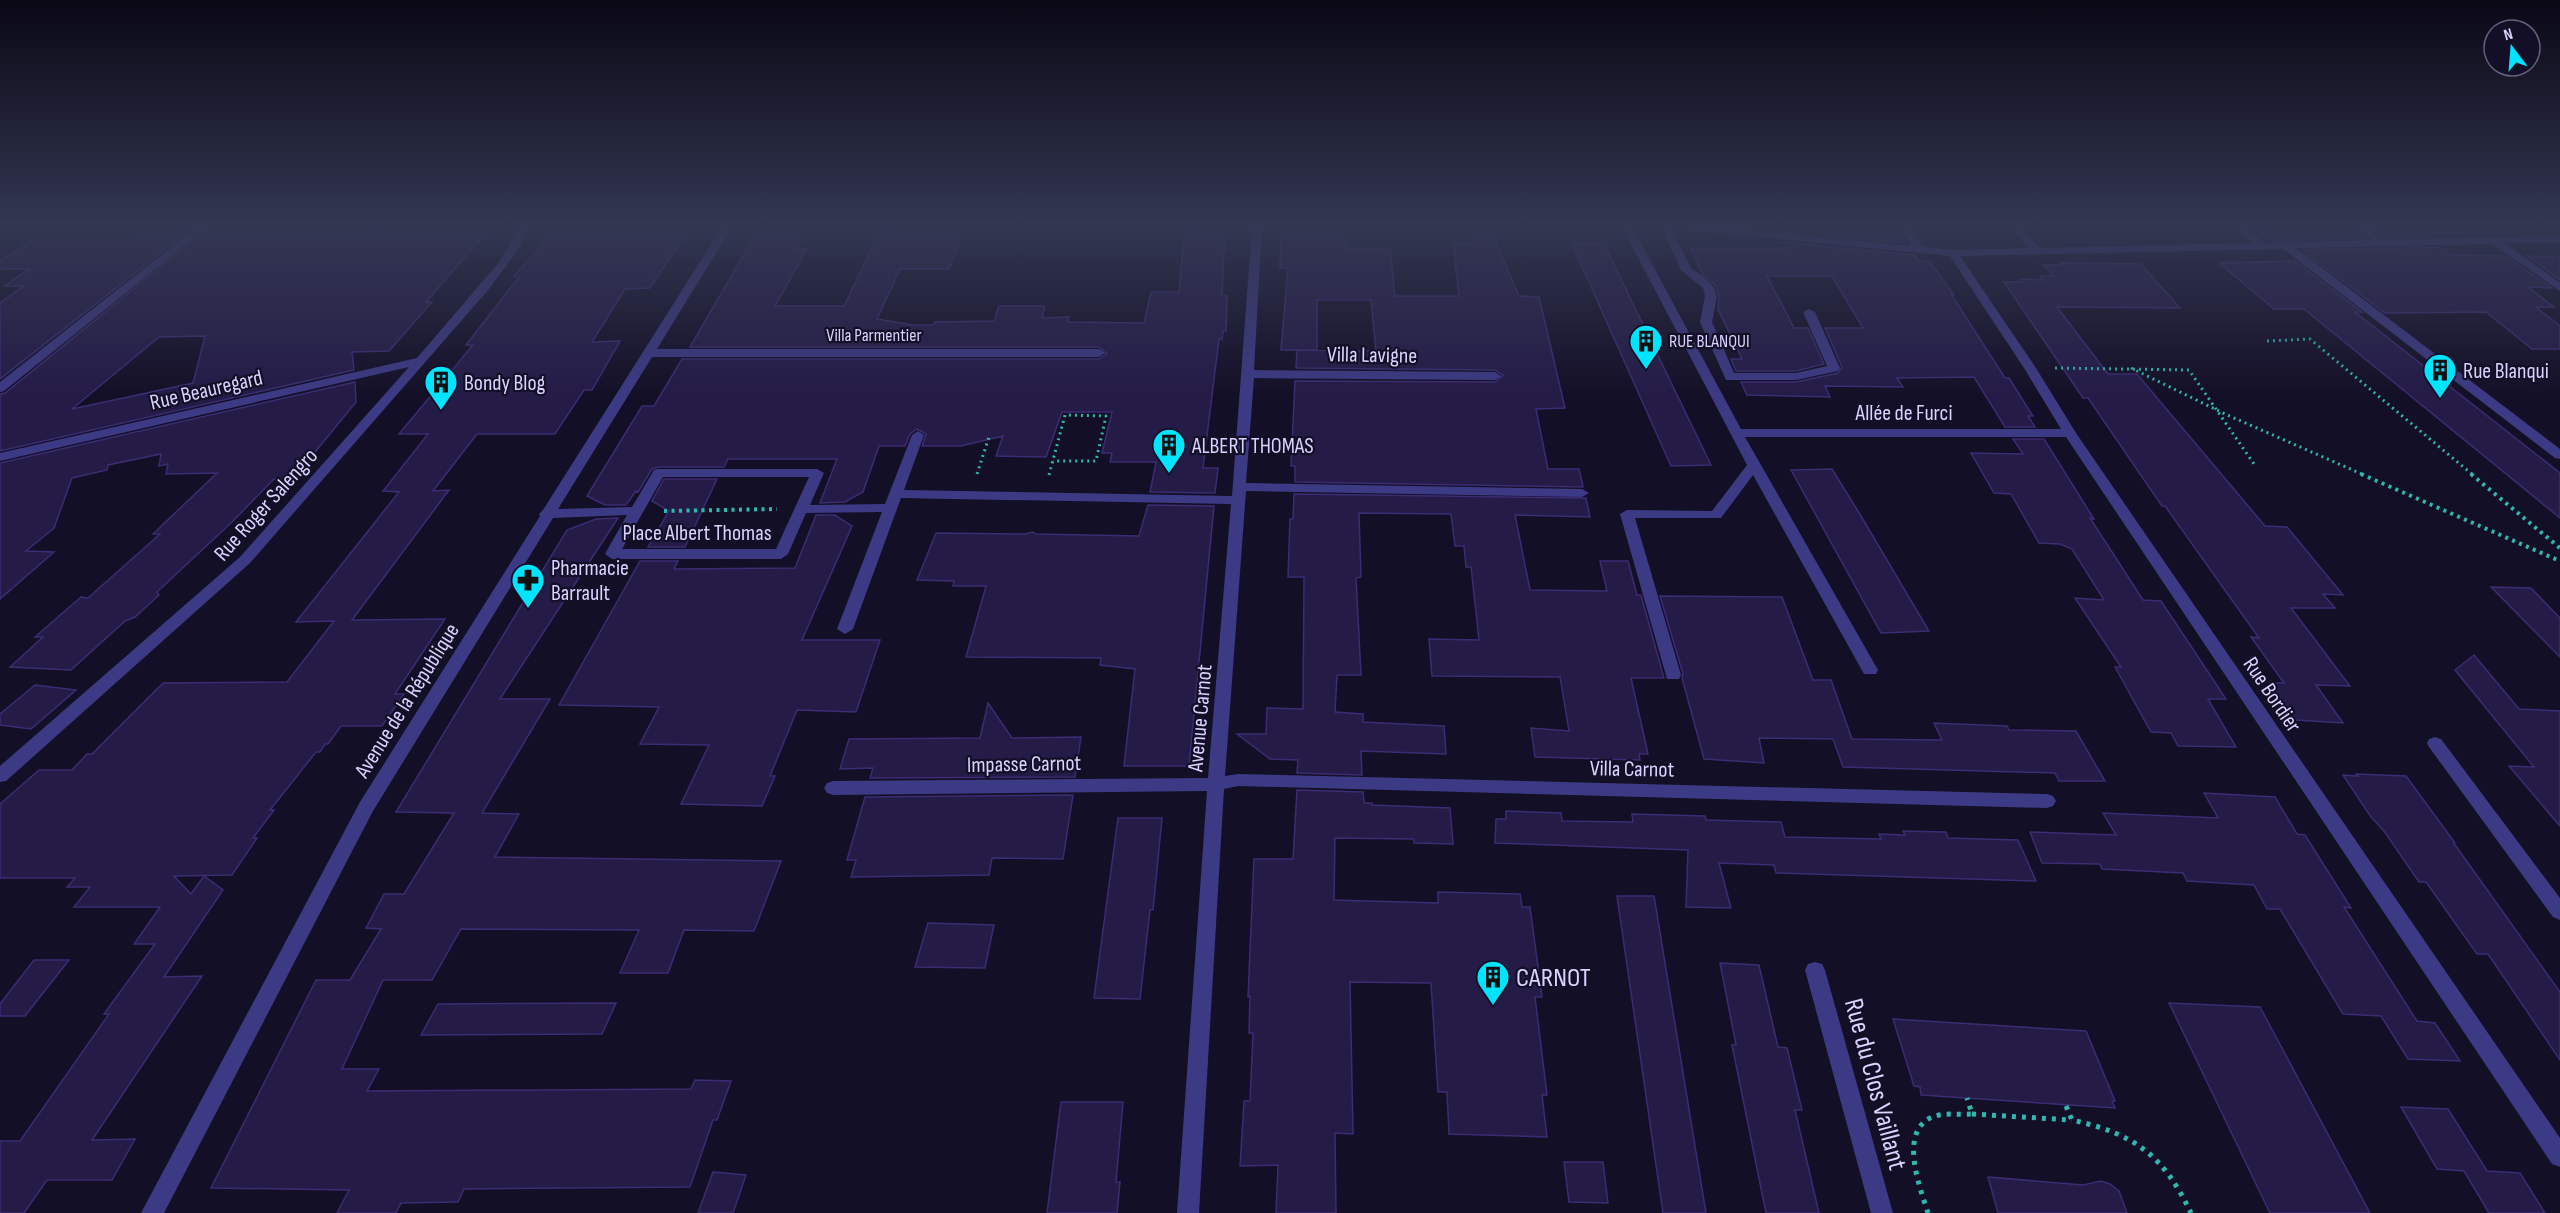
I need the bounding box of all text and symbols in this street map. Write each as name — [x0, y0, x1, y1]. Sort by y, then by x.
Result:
north arrow — [2482, 18, 2542, 78]
text: N — [2502, 25, 2515, 45]
building icon: RUE BLANQUI — [1628, 323, 1664, 370]
street label: Villa Parmentier — [826, 325, 922, 346]
place label: RUE BLANQUI — [1669, 331, 1750, 352]
street label: Villa Lavigne — [1327, 341, 1417, 370]
building icon: Rue Blanqui — [2422, 352, 2458, 399]
place label: Rue Blanqui — [2463, 358, 2549, 385]
street label: Rue Beauregard — [147, 364, 265, 417]
building icon: Bondy Blog — [423, 364, 459, 411]
place label: Bondy Blog — [464, 370, 545, 397]
street label: Allée de Furci — [1855, 400, 1952, 427]
building icon: ALBERT THOMAS — [1151, 427, 1187, 474]
place label: ALBERT THOMAS — [1191, 433, 1314, 460]
street label: Rue Roger Salengro — [209, 443, 324, 567]
street label: Place Albert Thomas — [622, 520, 772, 547]
place label: Pharmacie Barrault — [551, 555, 629, 607]
pharmacy icon: Pharmacie Barrault — [510, 562, 546, 609]
street label: Avenue de la République — [348, 619, 466, 784]
street label: Rue Bordier — [2237, 652, 2307, 738]
street label: Avenue Carnot — [1182, 663, 1219, 774]
street label: Impasse Carnot — [967, 750, 1082, 779]
street label: Villa Carnot — [1590, 755, 1675, 784]
building icon: CARNOT — [1475, 959, 1511, 1006]
place label: CARNOT — [1516, 962, 1591, 994]
street label: Rue du Clos Vaillant — [1837, 995, 1913, 1173]

